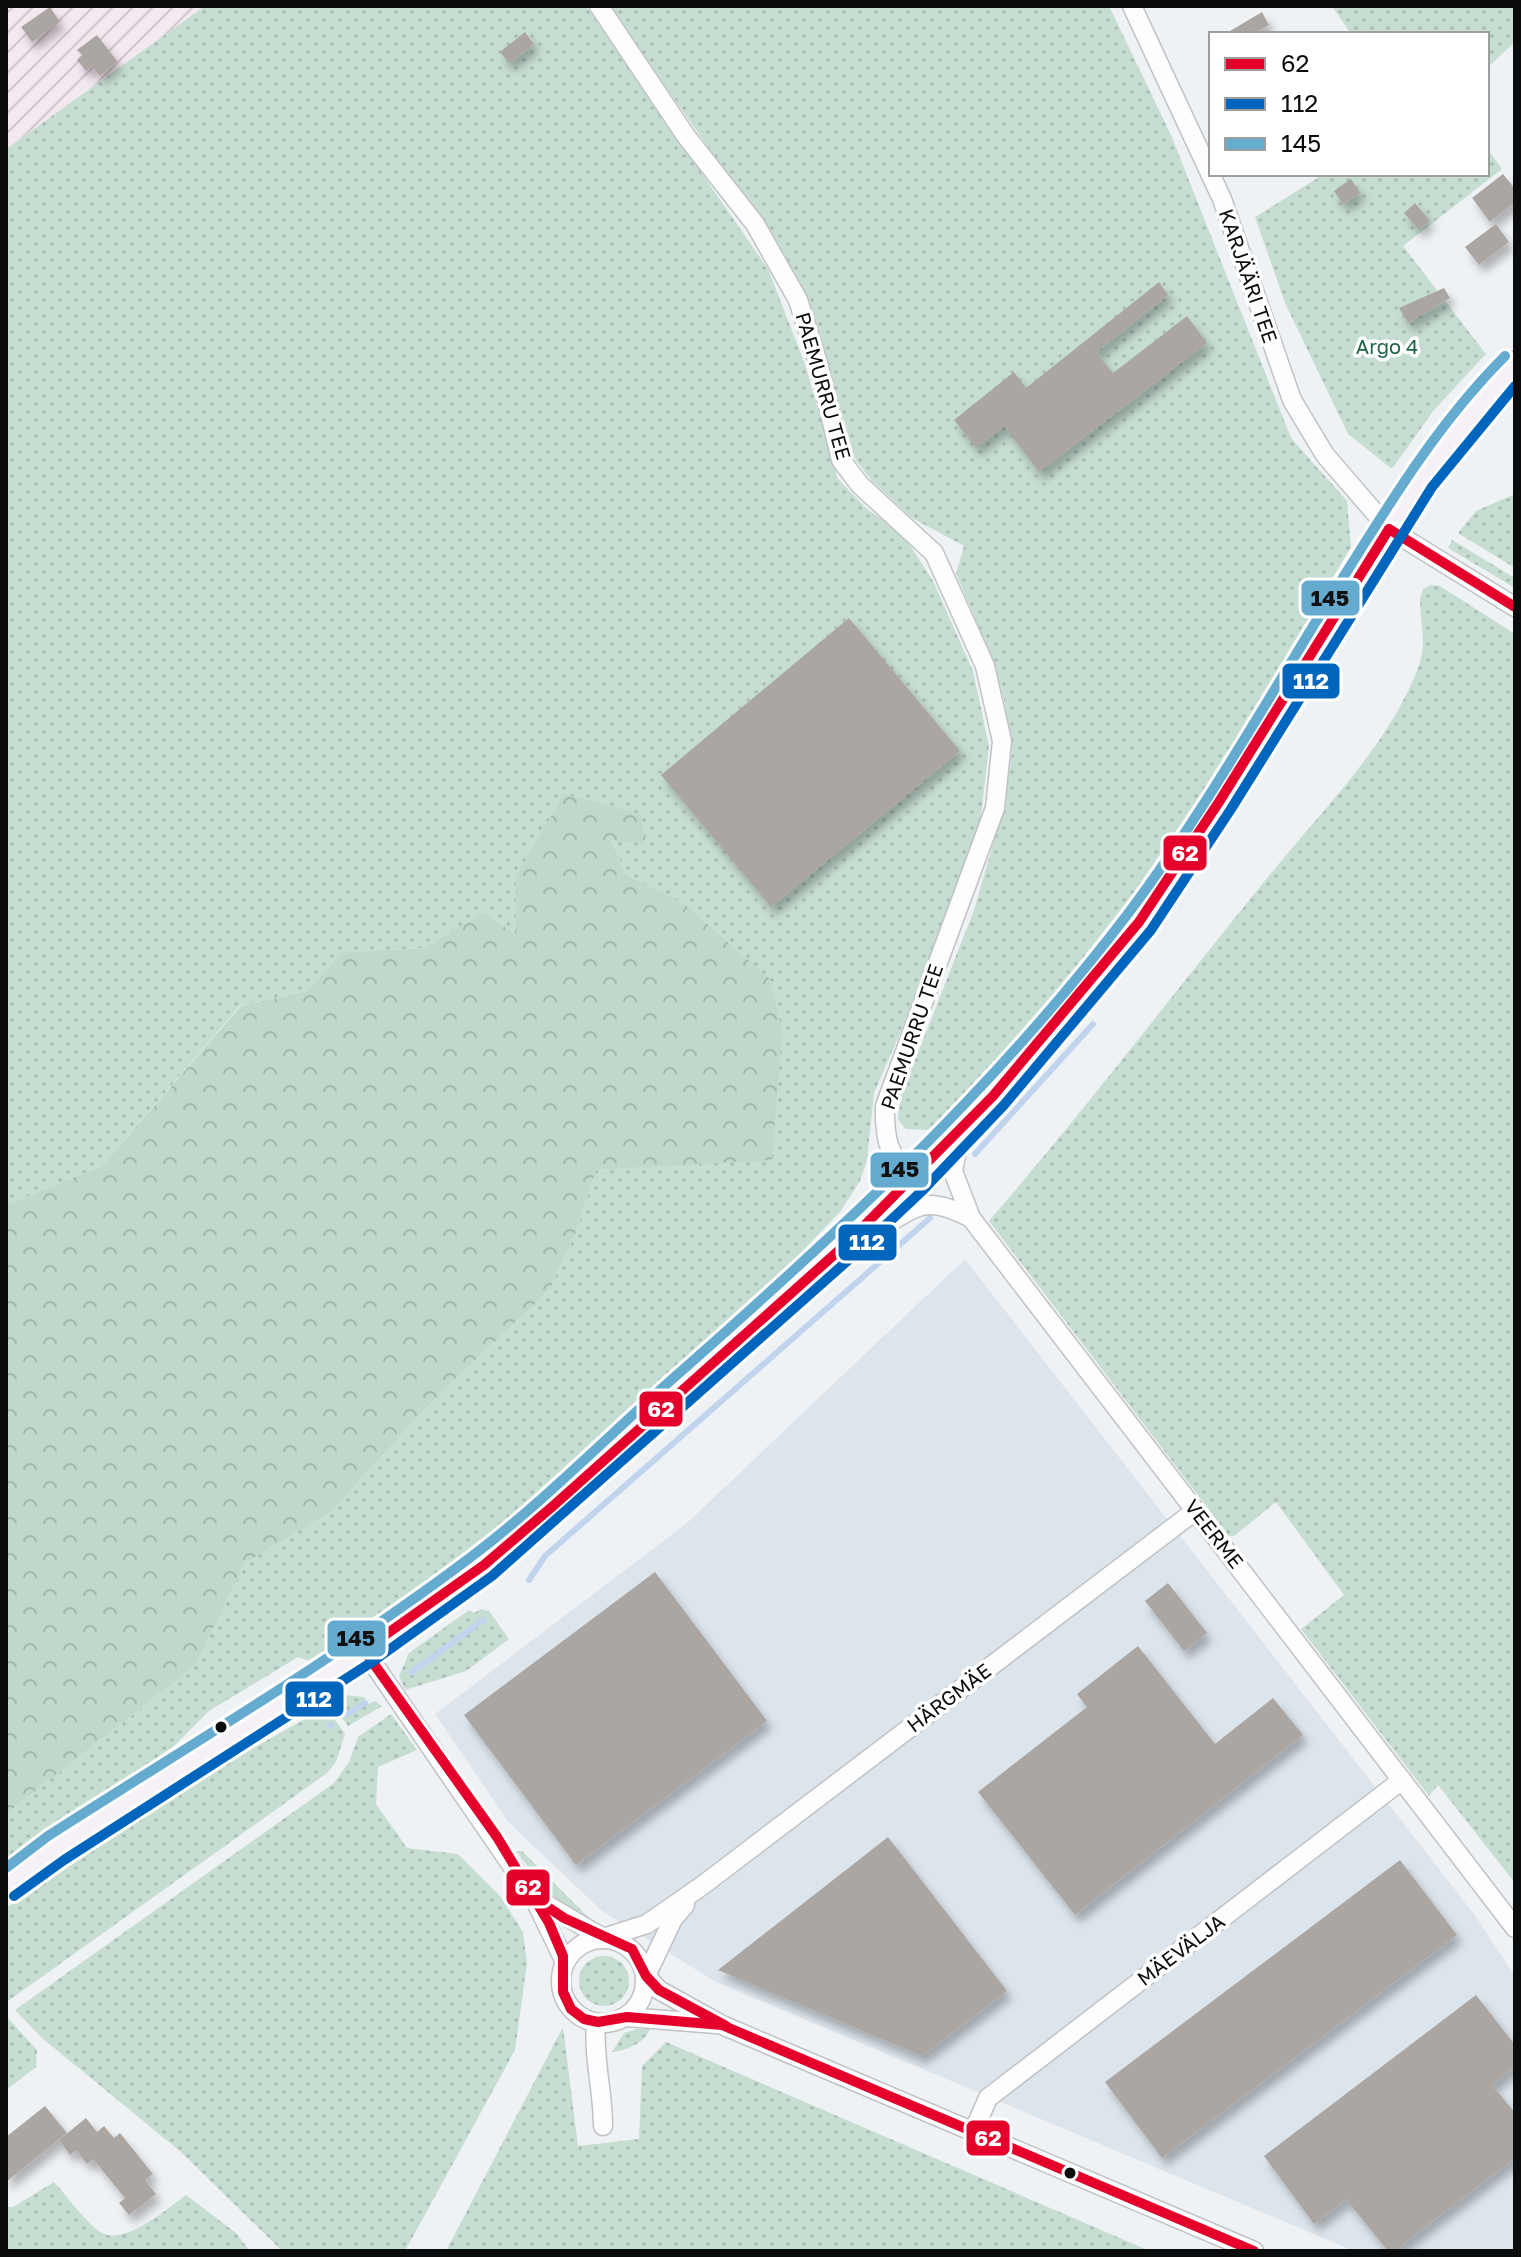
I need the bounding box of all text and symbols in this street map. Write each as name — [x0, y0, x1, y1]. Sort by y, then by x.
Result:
legend — [1209, 32, 1489, 176]
text: 62 — [1281, 48, 1309, 77]
text: 112 — [1281, 88, 1318, 117]
text: 145 — [1281, 128, 1321, 157]
street label: KARJÄÄRI TEE — [1215, 205, 1283, 346]
street label: PAEMURRU TEE — [791, 309, 856, 462]
park label: Argo 4 — [1356, 334, 1418, 358]
line badge: 145 — [1300, 579, 1361, 617]
text: 145 — [1311, 584, 1349, 611]
line badge: 112 — [1281, 662, 1341, 700]
text: 112 — [1293, 667, 1329, 694]
line badge: 62 — [1162, 834, 1208, 872]
text: 62 — [1171, 839, 1199, 866]
street label: PAEMURRU TEE — [875, 961, 947, 1113]
line badge: 145 — [869, 1151, 930, 1189]
text: 145 — [881, 1155, 919, 1182]
line badge: 112 — [837, 1223, 898, 1262]
text: 112 — [849, 1228, 885, 1255]
line badge: 62 — [638, 1390, 684, 1428]
text: 62 — [647, 1395, 675, 1422]
street label: VEERME — [1180, 1494, 1249, 1573]
line badge: 145 — [326, 1619, 387, 1658]
text: 145 — [337, 1624, 375, 1651]
street label: HÄRGMÄE — [902, 1658, 995, 1737]
line badge: 112 — [284, 1680, 345, 1718]
text: 112 — [296, 1685, 332, 1712]
unlabelled marker — [213, 1719, 229, 1735]
line badge: 62 — [505, 1868, 551, 1907]
text: 62 — [514, 1873, 542, 1900]
street label: MÄEVÄLJA — [1132, 1908, 1229, 1990]
line badge: 62 — [965, 2119, 1011, 2157]
text: 62 — [974, 2124, 1002, 2151]
unlabelled marker — [1062, 2165, 1078, 2181]

